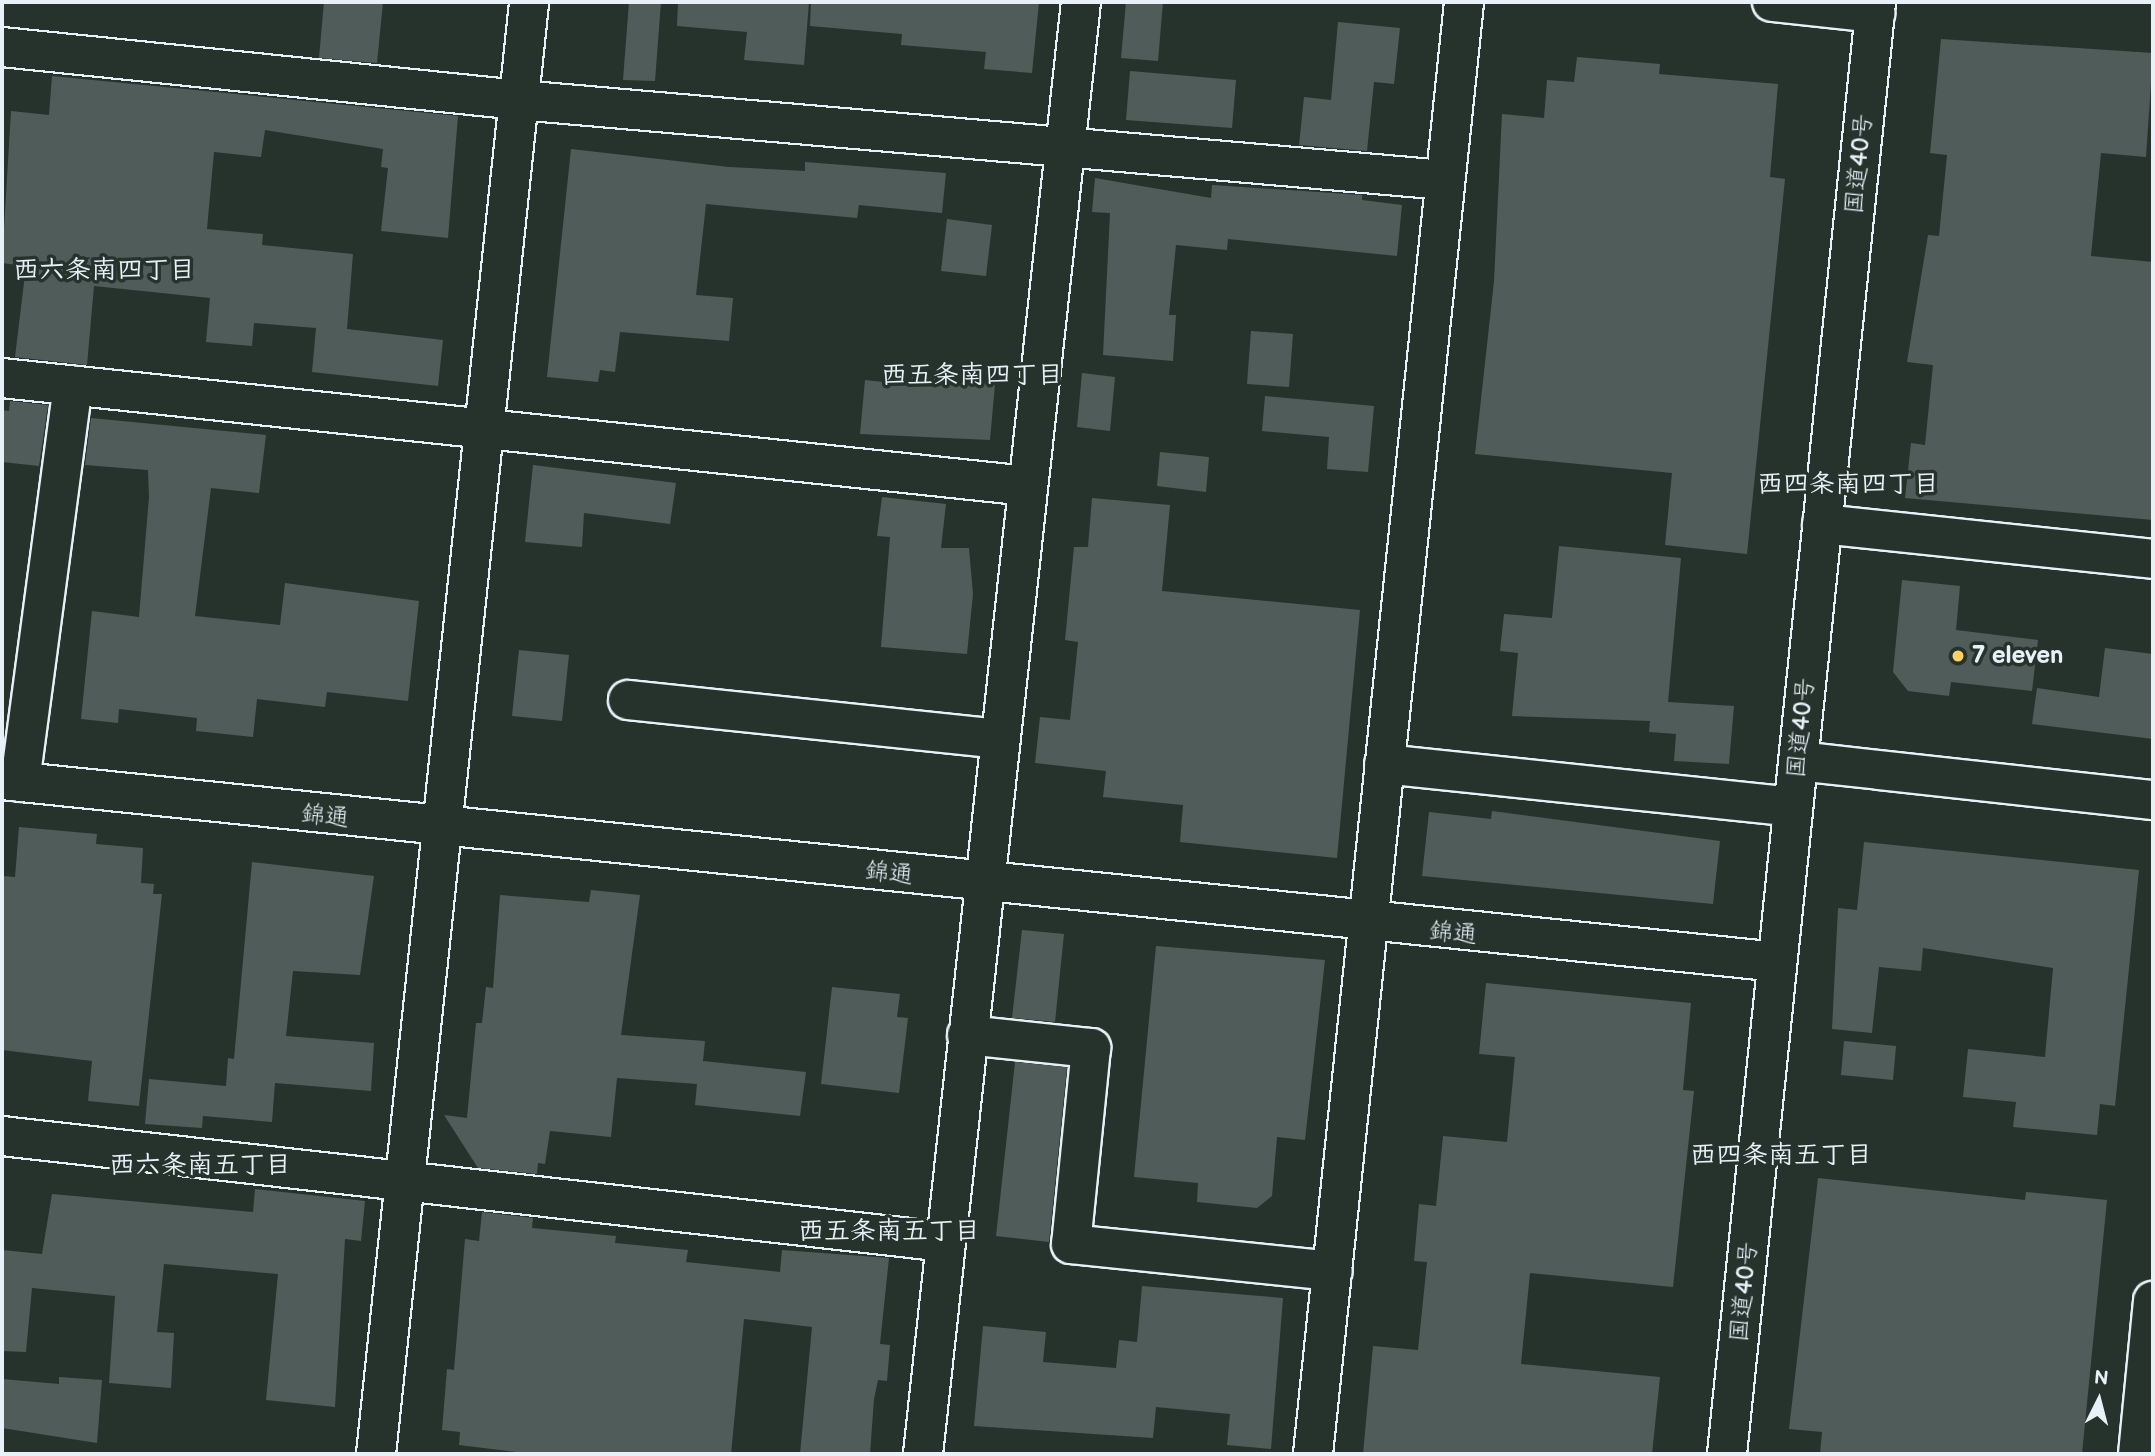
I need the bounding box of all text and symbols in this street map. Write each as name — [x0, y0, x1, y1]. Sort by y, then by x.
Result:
street label: 国道40号 — [1839, 112, 1879, 216]
district label: 西六条南四丁目 — [13, 255, 195, 287]
district label: 西五条南四丁目 — [881, 360, 1063, 392]
district label: 西四条南四丁目 — [1757, 469, 1939, 501]
place label: 7 eleven — [1972, 642, 2063, 670]
marker: 7 eleven — [1950, 648, 1966, 664]
street label: 国道40号 — [1781, 676, 1821, 780]
street label: 錦通 — [300, 799, 350, 833]
street label: 錦通 — [864, 856, 914, 890]
street label: 錦通 — [1428, 917, 1478, 949]
district label: 西四条南五丁目 — [1690, 1140, 1872, 1172]
district label: 西六条南五丁目 — [109, 1150, 291, 1182]
district label: 西五条南五丁目 — [798, 1216, 980, 1248]
street label: 国道40号 — [1724, 1240, 1764, 1344]
north arrow — [2064, 1365, 2134, 1435]
text: N — [2093, 1366, 2110, 1391]

